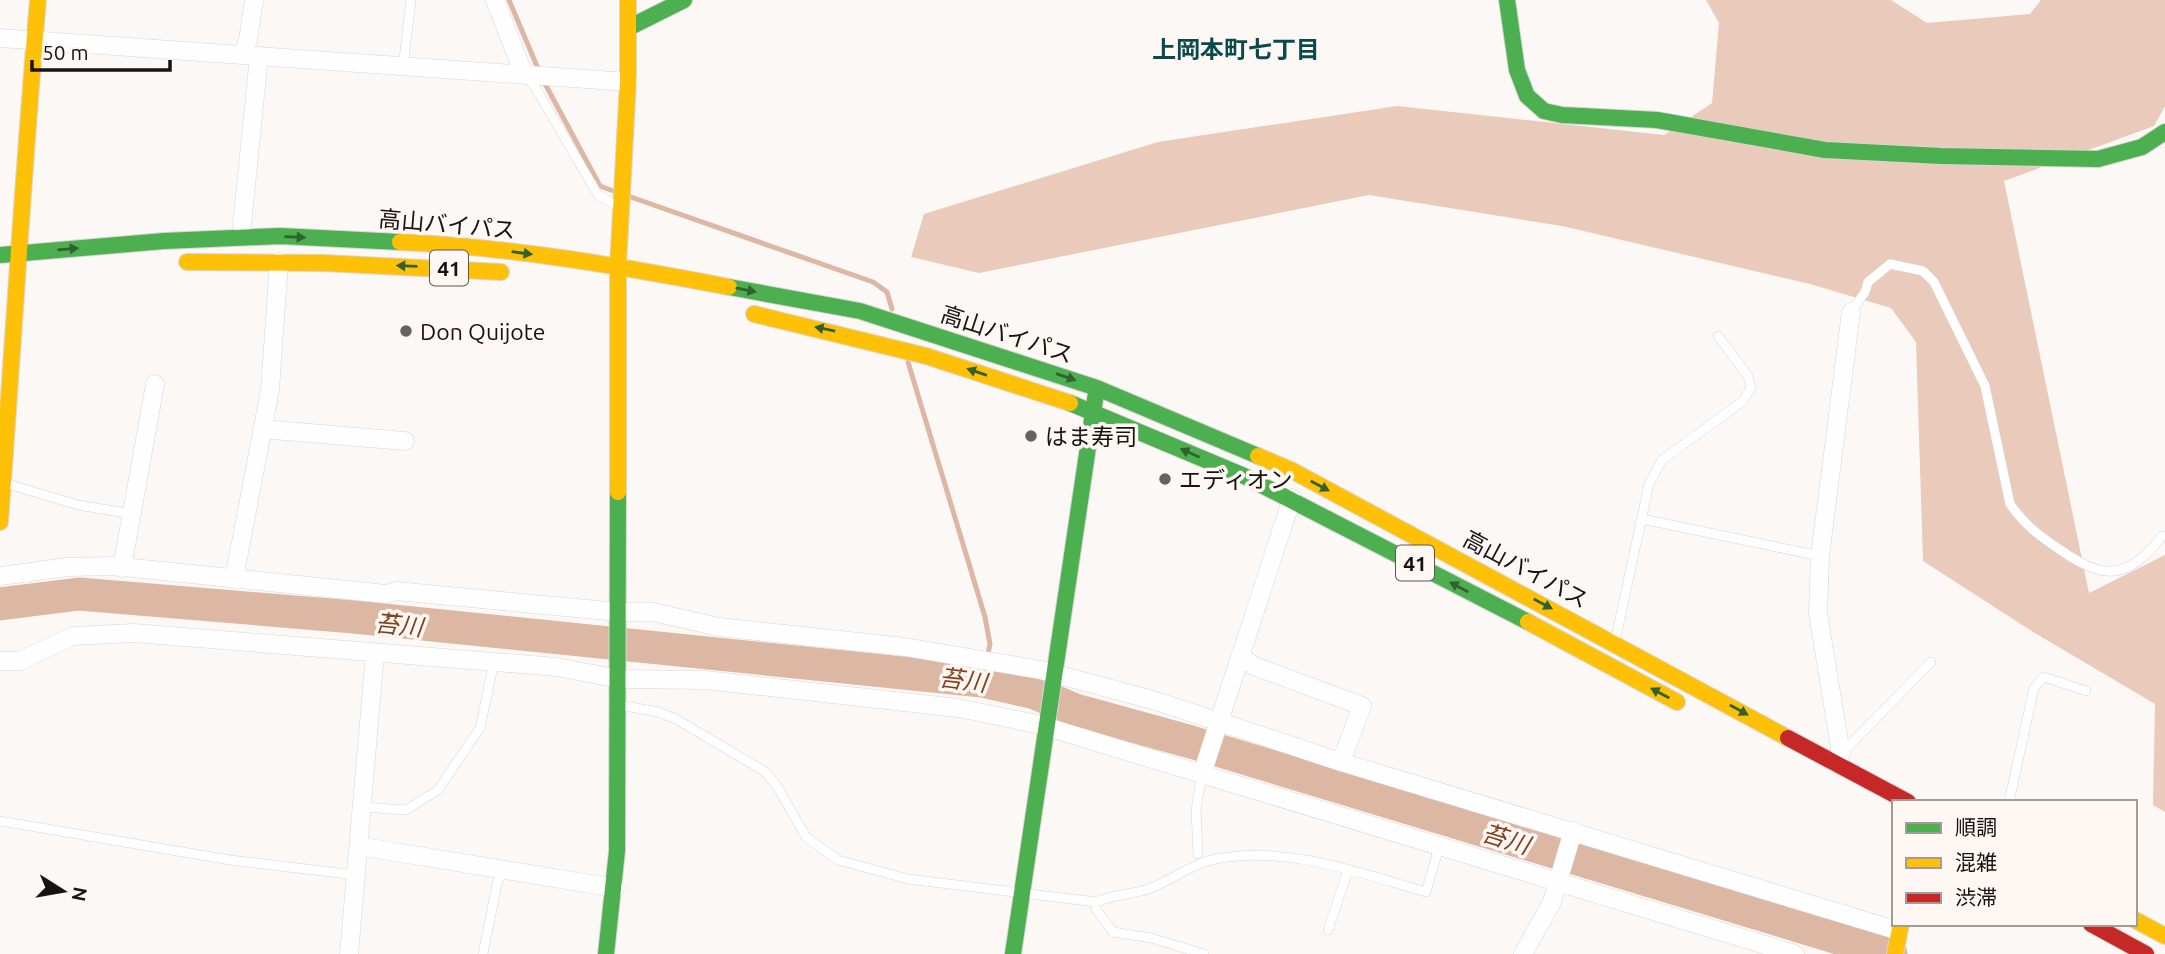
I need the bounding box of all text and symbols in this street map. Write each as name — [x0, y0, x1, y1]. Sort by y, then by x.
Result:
scale bar — [32, 28, 170, 72]
district label: 上岡本町七丁目 — [1152, 36, 1320, 63]
text: 50 m — [42, 40, 89, 64]
street label: 高山バイパス — [377, 206, 517, 242]
one-way arrow — [284, 231, 306, 242]
one-way arrow — [57, 243, 79, 254]
one-way arrow — [511, 248, 533, 259]
road number: 41 — [430, 250, 468, 286]
one-way arrow — [396, 261, 418, 272]
one-way arrow — [735, 285, 757, 296]
street label: 高山バイパス — [938, 301, 1076, 367]
place label: Don Quijote — [420, 319, 545, 344]
marker: Don Quijote — [398, 323, 414, 339]
one-way arrow — [814, 324, 836, 335]
one-way arrow — [967, 366, 988, 377]
one-way arrow — [1056, 372, 1077, 383]
place label: はま寿司 — [1045, 424, 1137, 449]
marker: はま寿司 — [1023, 428, 1039, 444]
one-way arrow — [1179, 447, 1200, 458]
place label: エディオン — [1179, 467, 1292, 492]
marker: エディオン — [1157, 471, 1173, 487]
one-way arrow — [1310, 480, 1330, 492]
street label: 高山バイパス — [1459, 526, 1593, 612]
road number: 41 — [1396, 546, 1434, 580]
one-way arrow — [1449, 581, 1469, 592]
one-way arrow — [1533, 598, 1553, 610]
water label: 苔川 — [374, 609, 427, 641]
water label: 苔川 — [938, 664, 991, 697]
one-way arrow — [1650, 687, 1670, 699]
one-way arrow — [1730, 704, 1749, 716]
legend — [1892, 800, 2137, 926]
text: 順調 — [1955, 815, 1997, 839]
water label: 苔川 — [1479, 819, 1536, 860]
text: 混雑 — [1955, 850, 1997, 874]
north arrow — [28, 856, 98, 926]
text: N — [68, 885, 92, 903]
text: 渋滞 — [1955, 885, 1997, 909]

